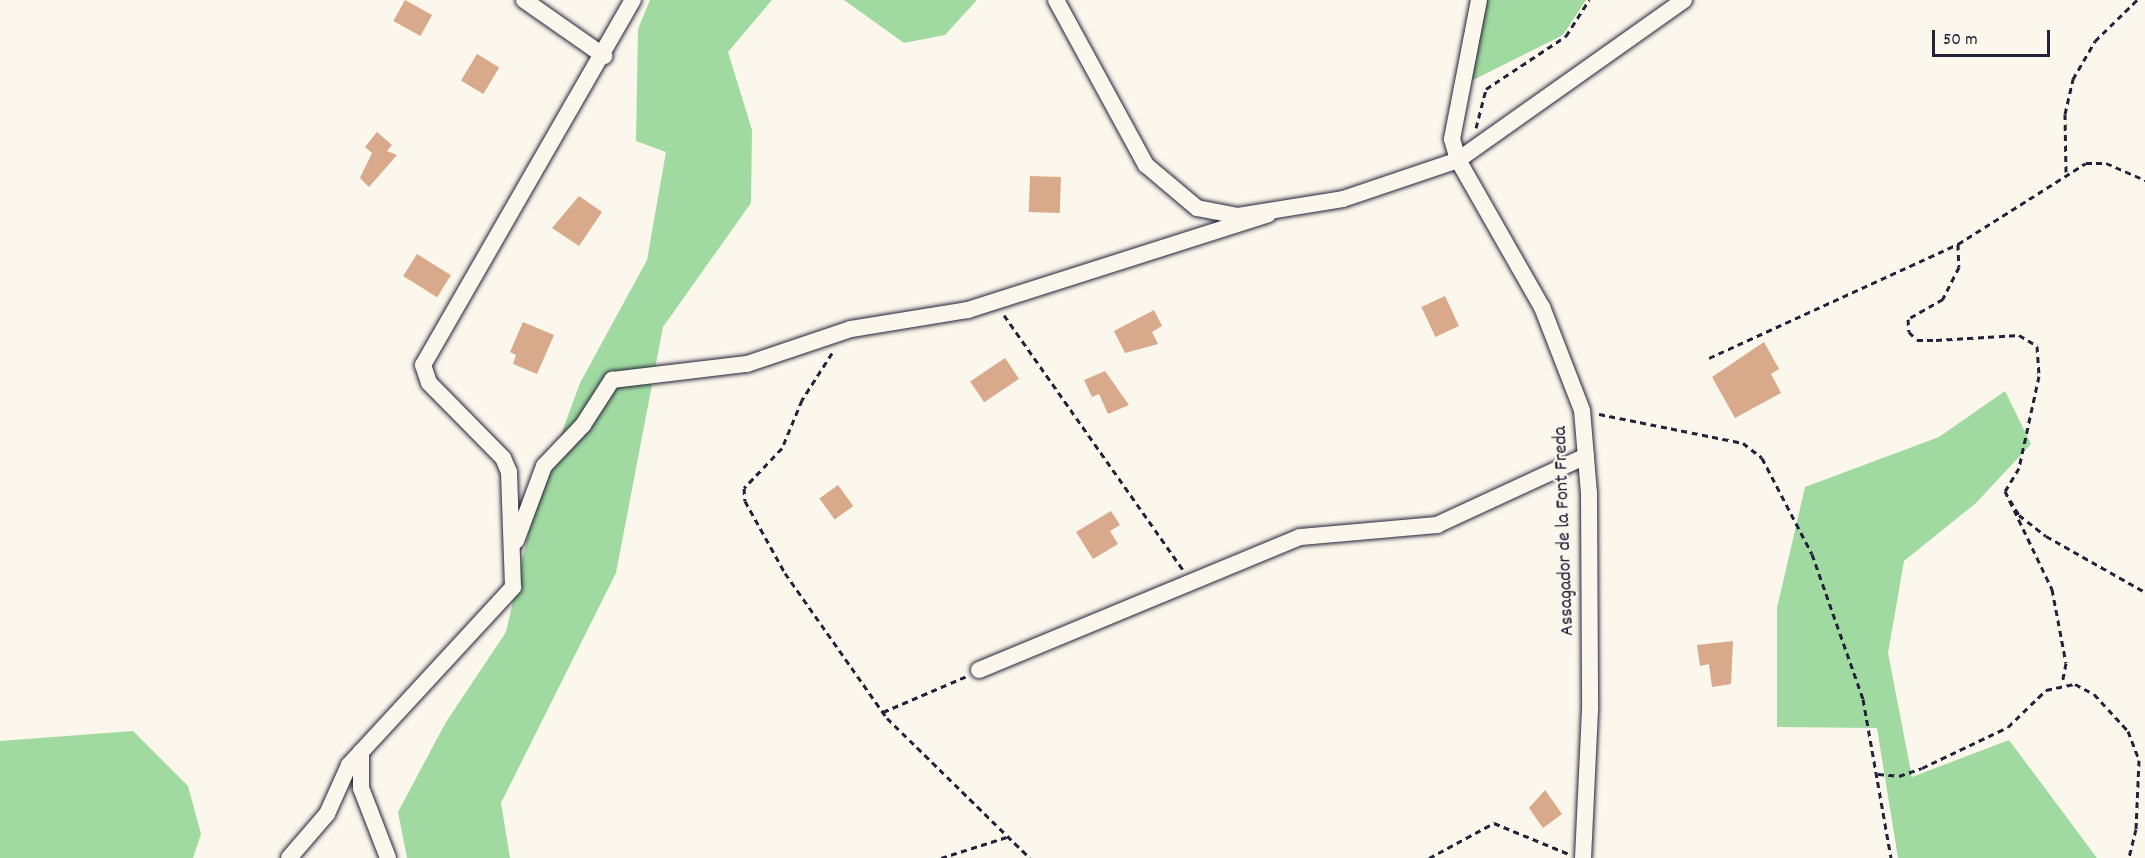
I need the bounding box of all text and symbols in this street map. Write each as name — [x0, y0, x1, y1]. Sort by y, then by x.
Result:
scale bar — [1935, 18, 2054, 56]
text: 50 m — [1943, 28, 1978, 53]
street label: Assagador de la Font Freda — [1549, 426, 1581, 636]

